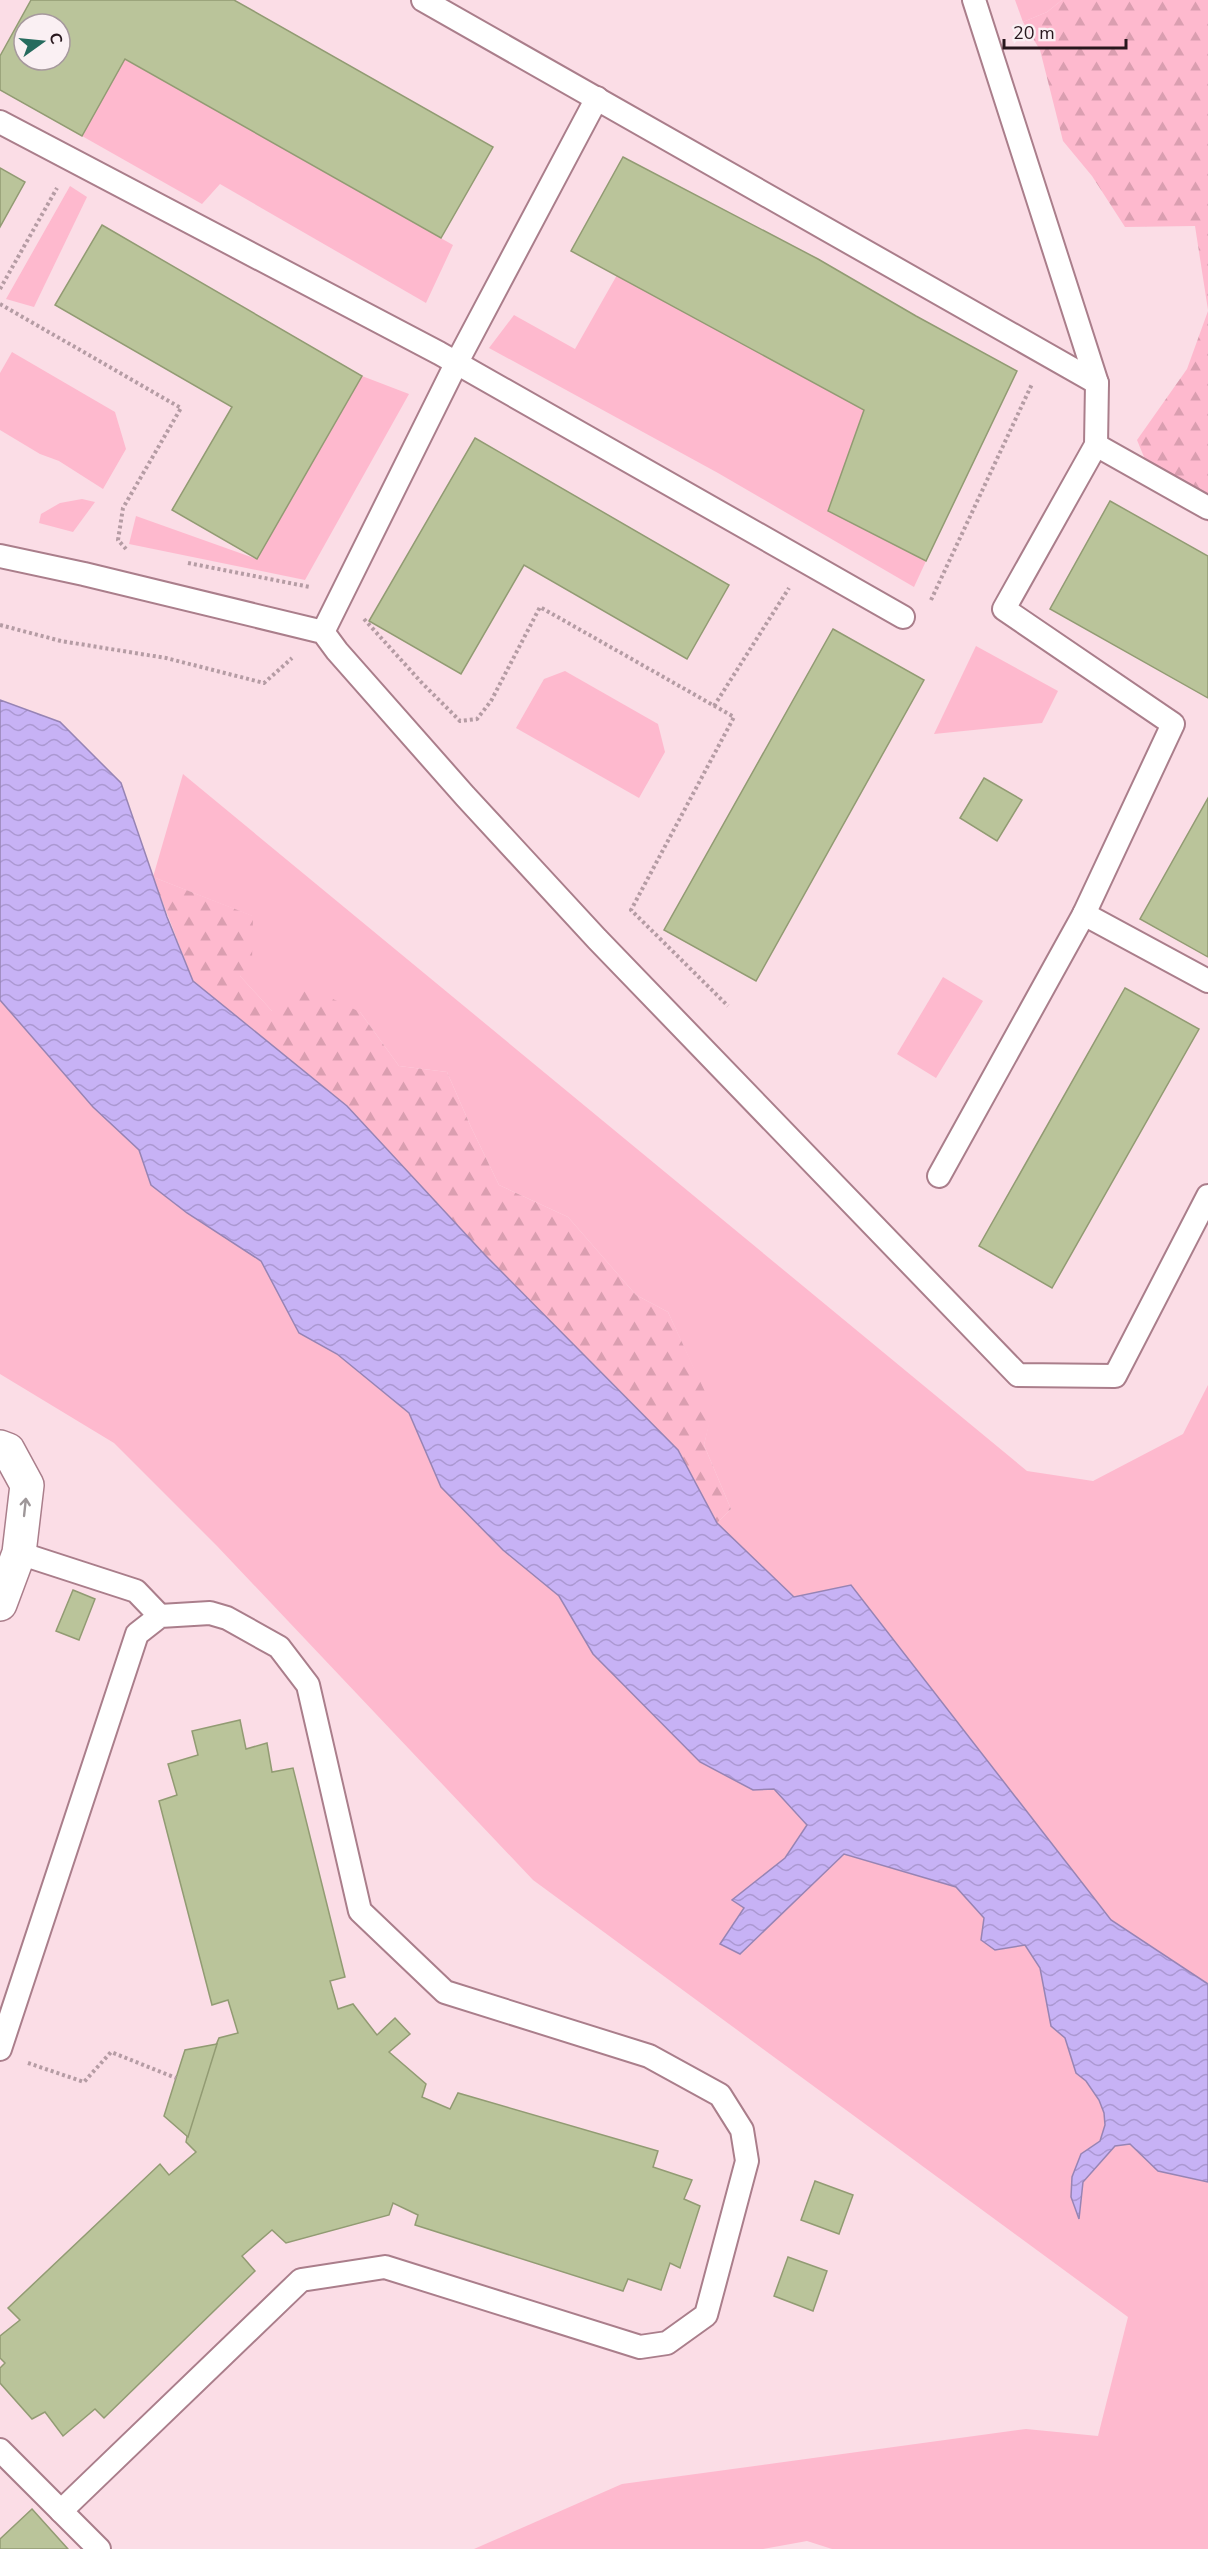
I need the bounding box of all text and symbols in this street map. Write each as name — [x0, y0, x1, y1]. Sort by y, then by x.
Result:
north arrow — [12, 12, 72, 72]
scale bar — [1004, 12, 1126, 50]
text: 20 m — [1013, 21, 1055, 45]
text: С — [43, 30, 68, 47]
one-way arrow — [19, 1498, 30, 1518]

